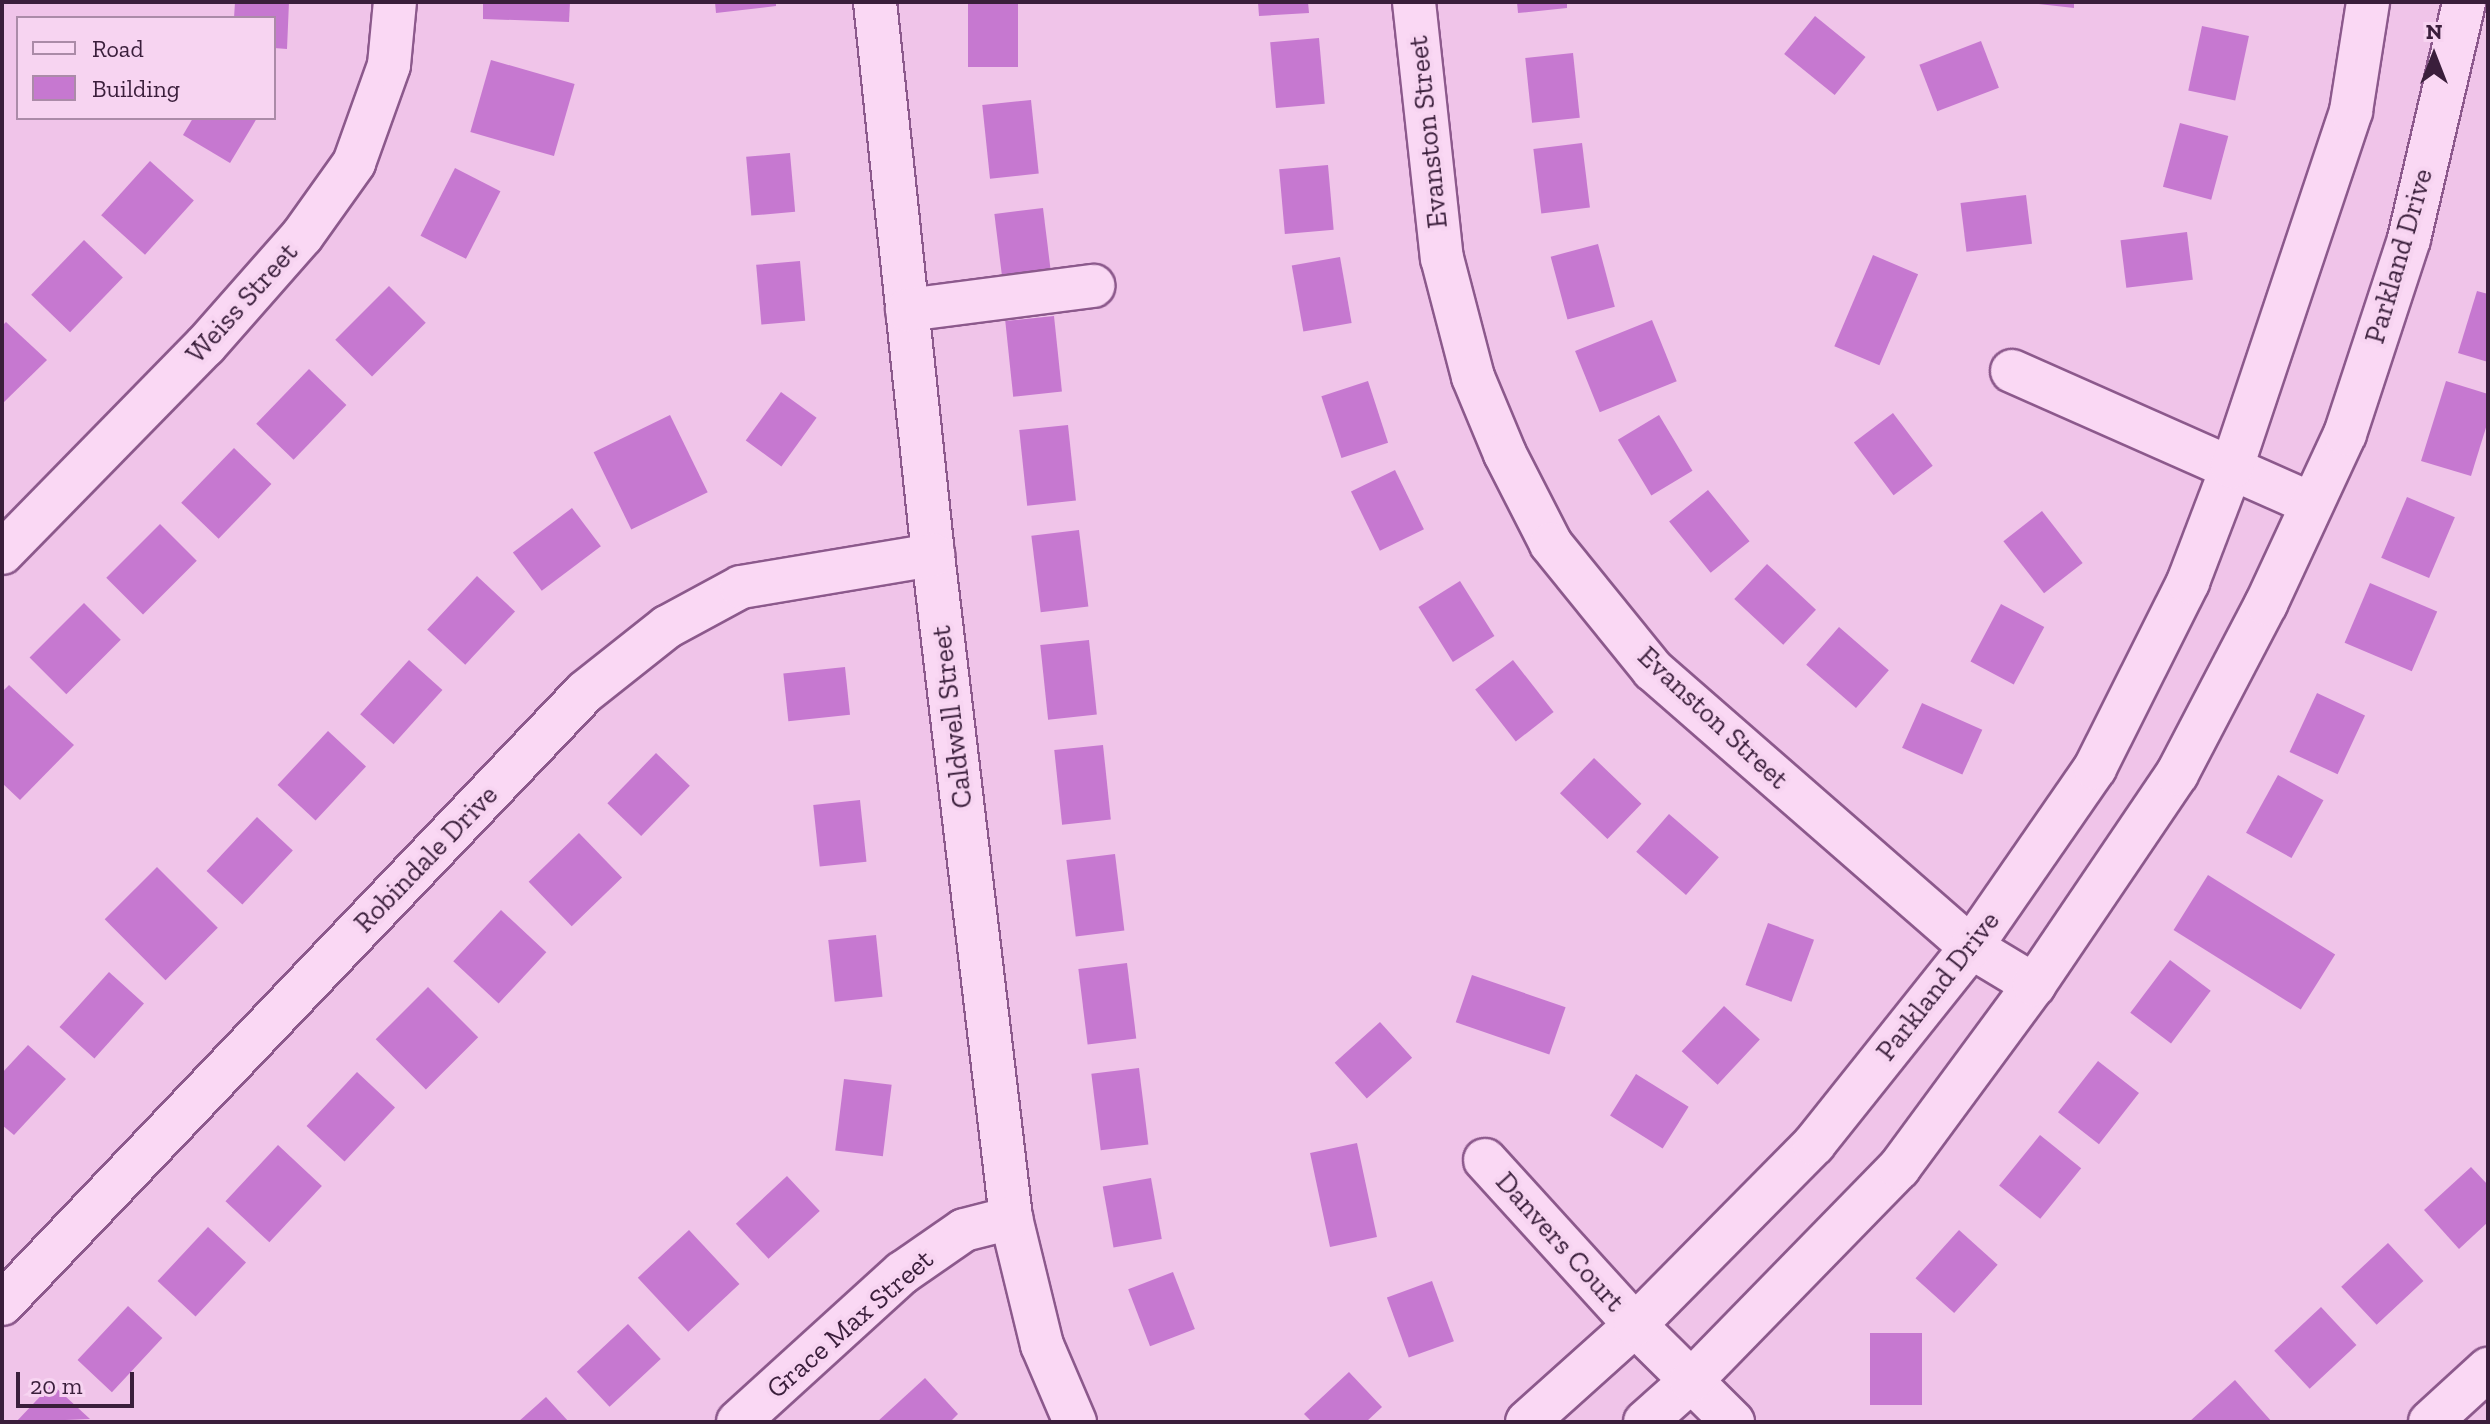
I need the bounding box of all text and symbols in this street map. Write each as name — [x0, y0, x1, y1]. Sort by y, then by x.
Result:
legend — [16, 16, 276, 120]
north arrow — [2394, 16, 2474, 96]
text: N — [2426, 18, 2442, 45]
text: Road — [92, 34, 144, 63]
street label: Evanston Street — [1401, 34, 1455, 230]
text: Building — [92, 74, 180, 103]
street label: Parkland Drive — [2358, 165, 2440, 347]
street label: Weiss Street — [179, 236, 305, 370]
street label: Caldwell Street — [924, 624, 980, 810]
street label: Evanston Street — [1631, 640, 1795, 796]
street label: Robindale Drive — [347, 778, 505, 940]
street label: Parkland Drive — [1869, 905, 2007, 1067]
street label: Danvers Court — [1489, 1165, 1631, 1319]
street label: Grace Max Street — [760, 1243, 940, 1405]
scale bar — [20, 1356, 138, 1406]
text: 20 m — [30, 1371, 82, 1400]

